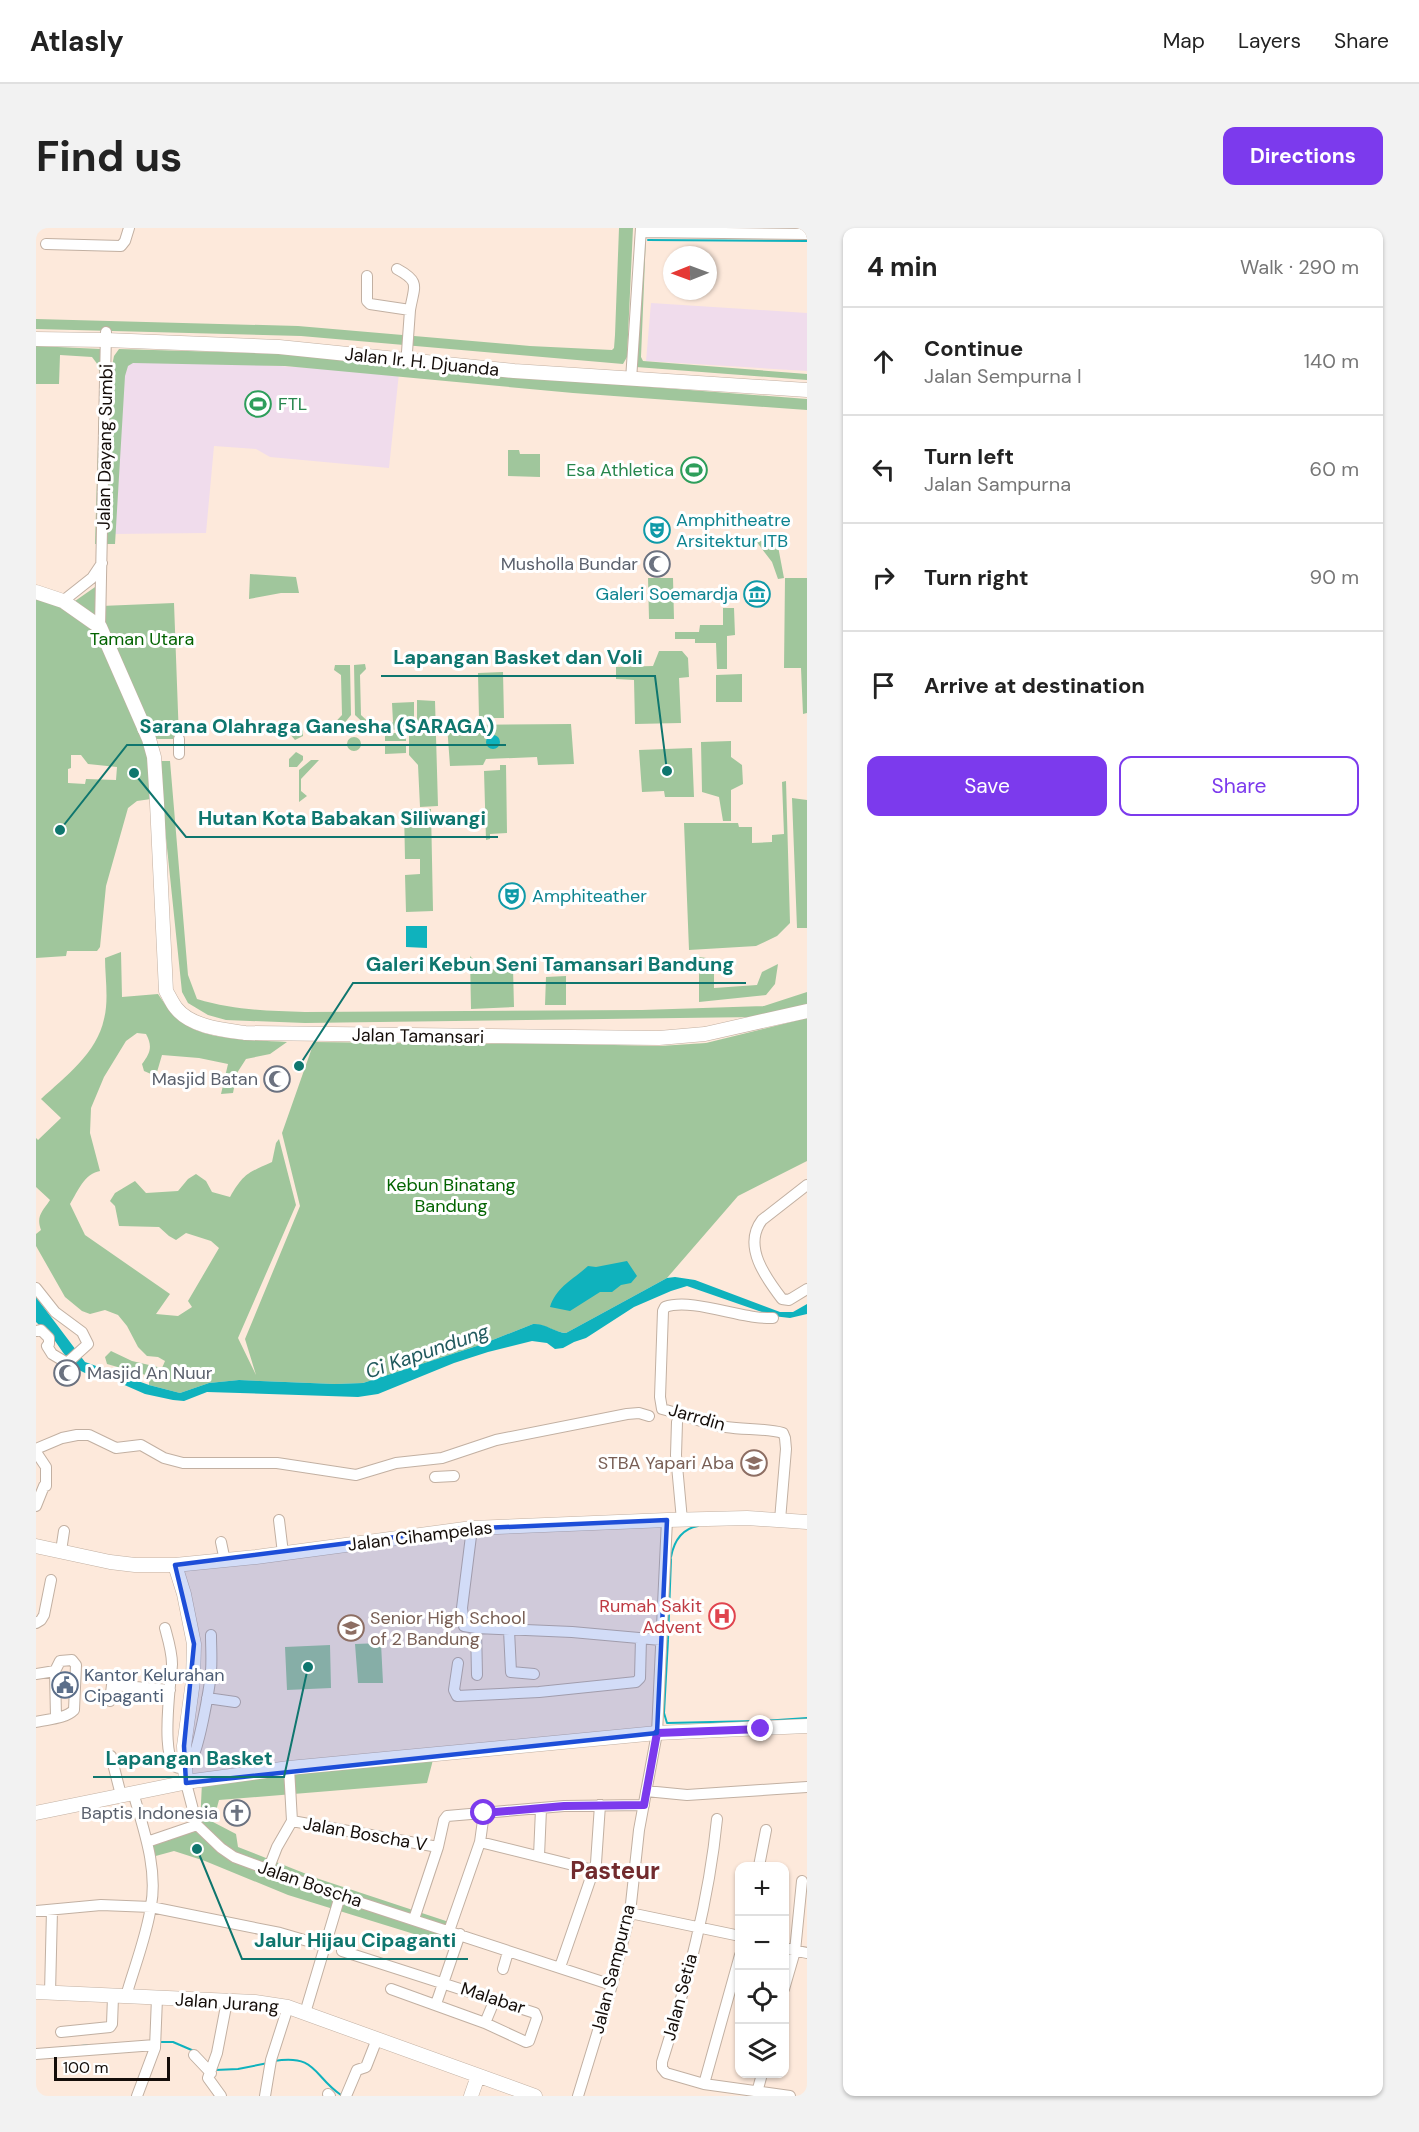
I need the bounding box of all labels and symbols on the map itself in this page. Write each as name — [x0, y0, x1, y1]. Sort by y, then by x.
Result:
north arrow — [663, 246, 717, 300]
street label: Jalan Ir. H. Djuanda — [344, 342, 500, 382]
street label: Jalan Dayang Sumbi — [92, 364, 118, 530]
sports icon: FTL — [243, 389, 273, 419]
place label: FTL — [278, 392, 307, 416]
sports icon: Esa Athletica — [679, 455, 709, 485]
place label: Esa Athletica — [566, 458, 674, 482]
place label: Amphitheatre Arsitektur ITB — [676, 508, 791, 553]
theatre icon: Amphitheatre Arsitektur ITB — [642, 515, 672, 545]
mosque icon: Musholla Bundar — [642, 549, 672, 579]
place label: Musholla Bundar — [501, 552, 638, 576]
museum icon: Galeri Soemardja — [742, 579, 772, 609]
place label: Galeri Soemardja — [596, 582, 738, 606]
park label: Taman Utara — [90, 627, 194, 651]
callout: Lapangan Basket dan Voli — [381, 638, 655, 676]
text: Lapangan Basket dan Voli — [393, 644, 643, 670]
callout: Sarana Olahraga Ganesha (SARAGA) — [127, 707, 506, 745]
text: Sarana Olahraga Ganesha (SARAGA) — [140, 713, 494, 739]
callout: Hutan Kota Babakan Siliwangi — [186, 799, 498, 837]
text: Hutan Kota Babakan Siliwangi — [198, 805, 486, 831]
theatre icon: Amphiteather — [497, 881, 527, 911]
place label: Amphiteather — [532, 884, 647, 908]
callout: Galeri Kebun Seni Tamansari Bandung — [353, 945, 746, 983]
text: Galeri Kebun Seni Tamansari Bandung — [366, 951, 734, 977]
street label: Jalan Tamansari — [352, 1023, 484, 1049]
mosque icon: Masjid Batan — [262, 1064, 292, 1094]
place label: Masjid Batan — [152, 1067, 258, 1091]
park label: Kebun Binatang Bandung — [386, 1173, 516, 1218]
water label: Ci Kapundung — [362, 1317, 493, 1384]
mosque icon: Masjid An Nuur — [52, 1358, 82, 1388]
place label: Masjid An Nuur — [87, 1361, 213, 1385]
street label: Jarrdin — [666, 1398, 728, 1436]
school or university icon: STBA Yapari Aba — [739, 1448, 769, 1478]
place label: STBA Yapari Aba — [598, 1451, 734, 1475]
street label: Jalan Cihampelas — [346, 1515, 494, 1557]
place label: Rumah Sakit Advent — [599, 1594, 702, 1639]
hospital icon: Rumah Sakit Advent — [707, 1601, 737, 1631]
place label: Senior High School of 2 Bandung — [370, 1606, 526, 1651]
school or university icon: Senior High School of 2 Bandung — [336, 1613, 366, 1643]
place label: Kantor Kelurahan Cipaganti — [84, 1663, 225, 1708]
public building icon: Kantor Kelurahan Cipaganti — [50, 1670, 80, 1700]
route end — [747, 1715, 773, 1741]
callout: Lapangan Basket — [93, 1739, 284, 1777]
text: Lapangan Basket — [105, 1745, 273, 1771]
church icon: Baptis Indonesia — [222, 1798, 252, 1828]
route start — [470, 1799, 496, 1825]
place label: Baptis Indonesia — [81, 1801, 218, 1825]
street label: Jalan Boscha V — [301, 1811, 429, 1857]
street label: Jalan Boscha — [255, 1855, 365, 1913]
district label: Pasteur — [570, 1855, 660, 1886]
street label: Jalan Sampurna — [585, 1902, 641, 2036]
callout: Jalur Hijau Cipaganti — [242, 1921, 468, 1959]
text: Jalur Hijau Cipaganti — [254, 1927, 456, 1953]
street label: Jalan Setia — [657, 1951, 703, 2043]
street label: Malabar — [458, 1976, 529, 2020]
street label: Jalan Jurang — [174, 1987, 280, 2019]
scale bar — [54, 2054, 170, 2082]

